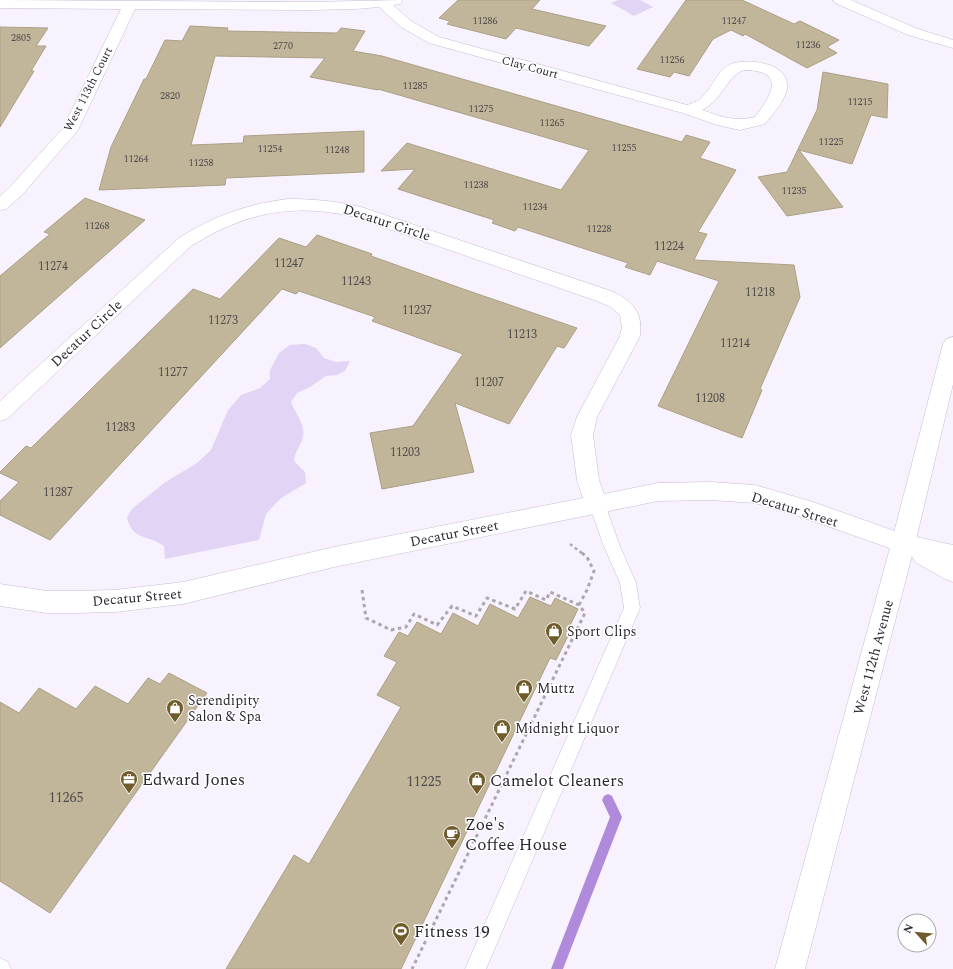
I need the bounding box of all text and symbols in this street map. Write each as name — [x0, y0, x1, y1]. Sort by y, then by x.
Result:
house number: 11286 — [473, 13, 498, 29]
house number: 11247 — [722, 13, 747, 29]
house number: 2805 — [11, 30, 31, 46]
house number: 11236 — [796, 37, 821, 53]
house number: 2770 — [273, 38, 293, 54]
street label: West 113th Court — [59, 44, 118, 135]
street label: Clay Court — [500, 51, 560, 84]
house number: 11256 — [660, 52, 685, 68]
house number: 11285 — [403, 78, 428, 94]
house number: 2820 — [160, 88, 180, 104]
house number: 11215 — [848, 94, 873, 110]
house number: 11275 — [469, 101, 494, 117]
house number: 11265 — [540, 115, 565, 131]
house number: 11225 — [819, 134, 844, 150]
house number: 11255 — [612, 140, 637, 156]
house number: 11254 — [258, 141, 283, 157]
house number: 11248 — [325, 142, 350, 158]
house number: 11264 — [124, 151, 149, 167]
house number: 11258 — [189, 155, 214, 171]
house number: 11238 — [464, 177, 489, 193]
house number: 11235 — [782, 183, 807, 199]
street label: Decatur Circle — [340, 198, 433, 247]
house number: 11234 — [523, 199, 548, 215]
house number: 11268 — [85, 218, 110, 234]
house number: 11228 — [587, 221, 612, 237]
house number: 11224 — [654, 237, 684, 256]
house number: 11247 — [274, 254, 304, 273]
house number: 11274 — [38, 257, 68, 276]
house number: 11243 — [341, 272, 371, 291]
house number: 11218 — [745, 283, 775, 302]
street label: Decatur Circle — [46, 295, 127, 372]
house number: 11237 — [402, 301, 432, 320]
house number: 11273 — [208, 311, 238, 330]
house number: 11213 — [507, 325, 537, 344]
house number: 11214 — [720, 334, 750, 353]
house number: 11277 — [158, 363, 188, 382]
house number: 11207 — [474, 373, 504, 392]
house number: 11208 — [695, 389, 725, 408]
house number: 11283 — [105, 418, 135, 437]
house number: 11203 — [390, 443, 420, 462]
house number: 11287 — [43, 483, 73, 502]
street label: Decatur Street — [749, 486, 841, 533]
street label: Decatur Street — [408, 515, 500, 552]
street label: Decatur Street — [91, 583, 183, 612]
street label: West 112th Avenue — [848, 597, 899, 717]
shop icon: Sport Clips — [544, 621, 564, 646]
place label: Sport Clips — [567, 621, 637, 642]
shop icon: Muttz — [514, 678, 534, 703]
place label: Muttz — [537, 678, 575, 699]
place label: Serendipity Salon & Spa — [188, 690, 261, 727]
shop icon: Serendipity Salon & Spa — [165, 698, 185, 723]
shop icon: Midnight Liquor — [492, 718, 512, 743]
place label: Midnight Liquor — [515, 718, 620, 739]
place label: Edward Jones — [142, 767, 245, 793]
place label: Camelot Cleaners — [490, 768, 624, 794]
office icon: Edward Jones — [119, 769, 139, 794]
shop icon: Camelot Cleaners — [467, 770, 487, 795]
house number: 11225 — [407, 771, 442, 792]
house number: 11265 — [49, 787, 84, 808]
place label: Zoe's Coffee House — [465, 812, 567, 858]
cafe icon: Zoe's Coffee House — [442, 824, 462, 849]
north arrow — [897, 913, 937, 953]
place label: Fitness 19 — [414, 919, 490, 945]
sports icon: Fitness 19 — [391, 921, 411, 946]
text: N — [899, 921, 918, 937]

